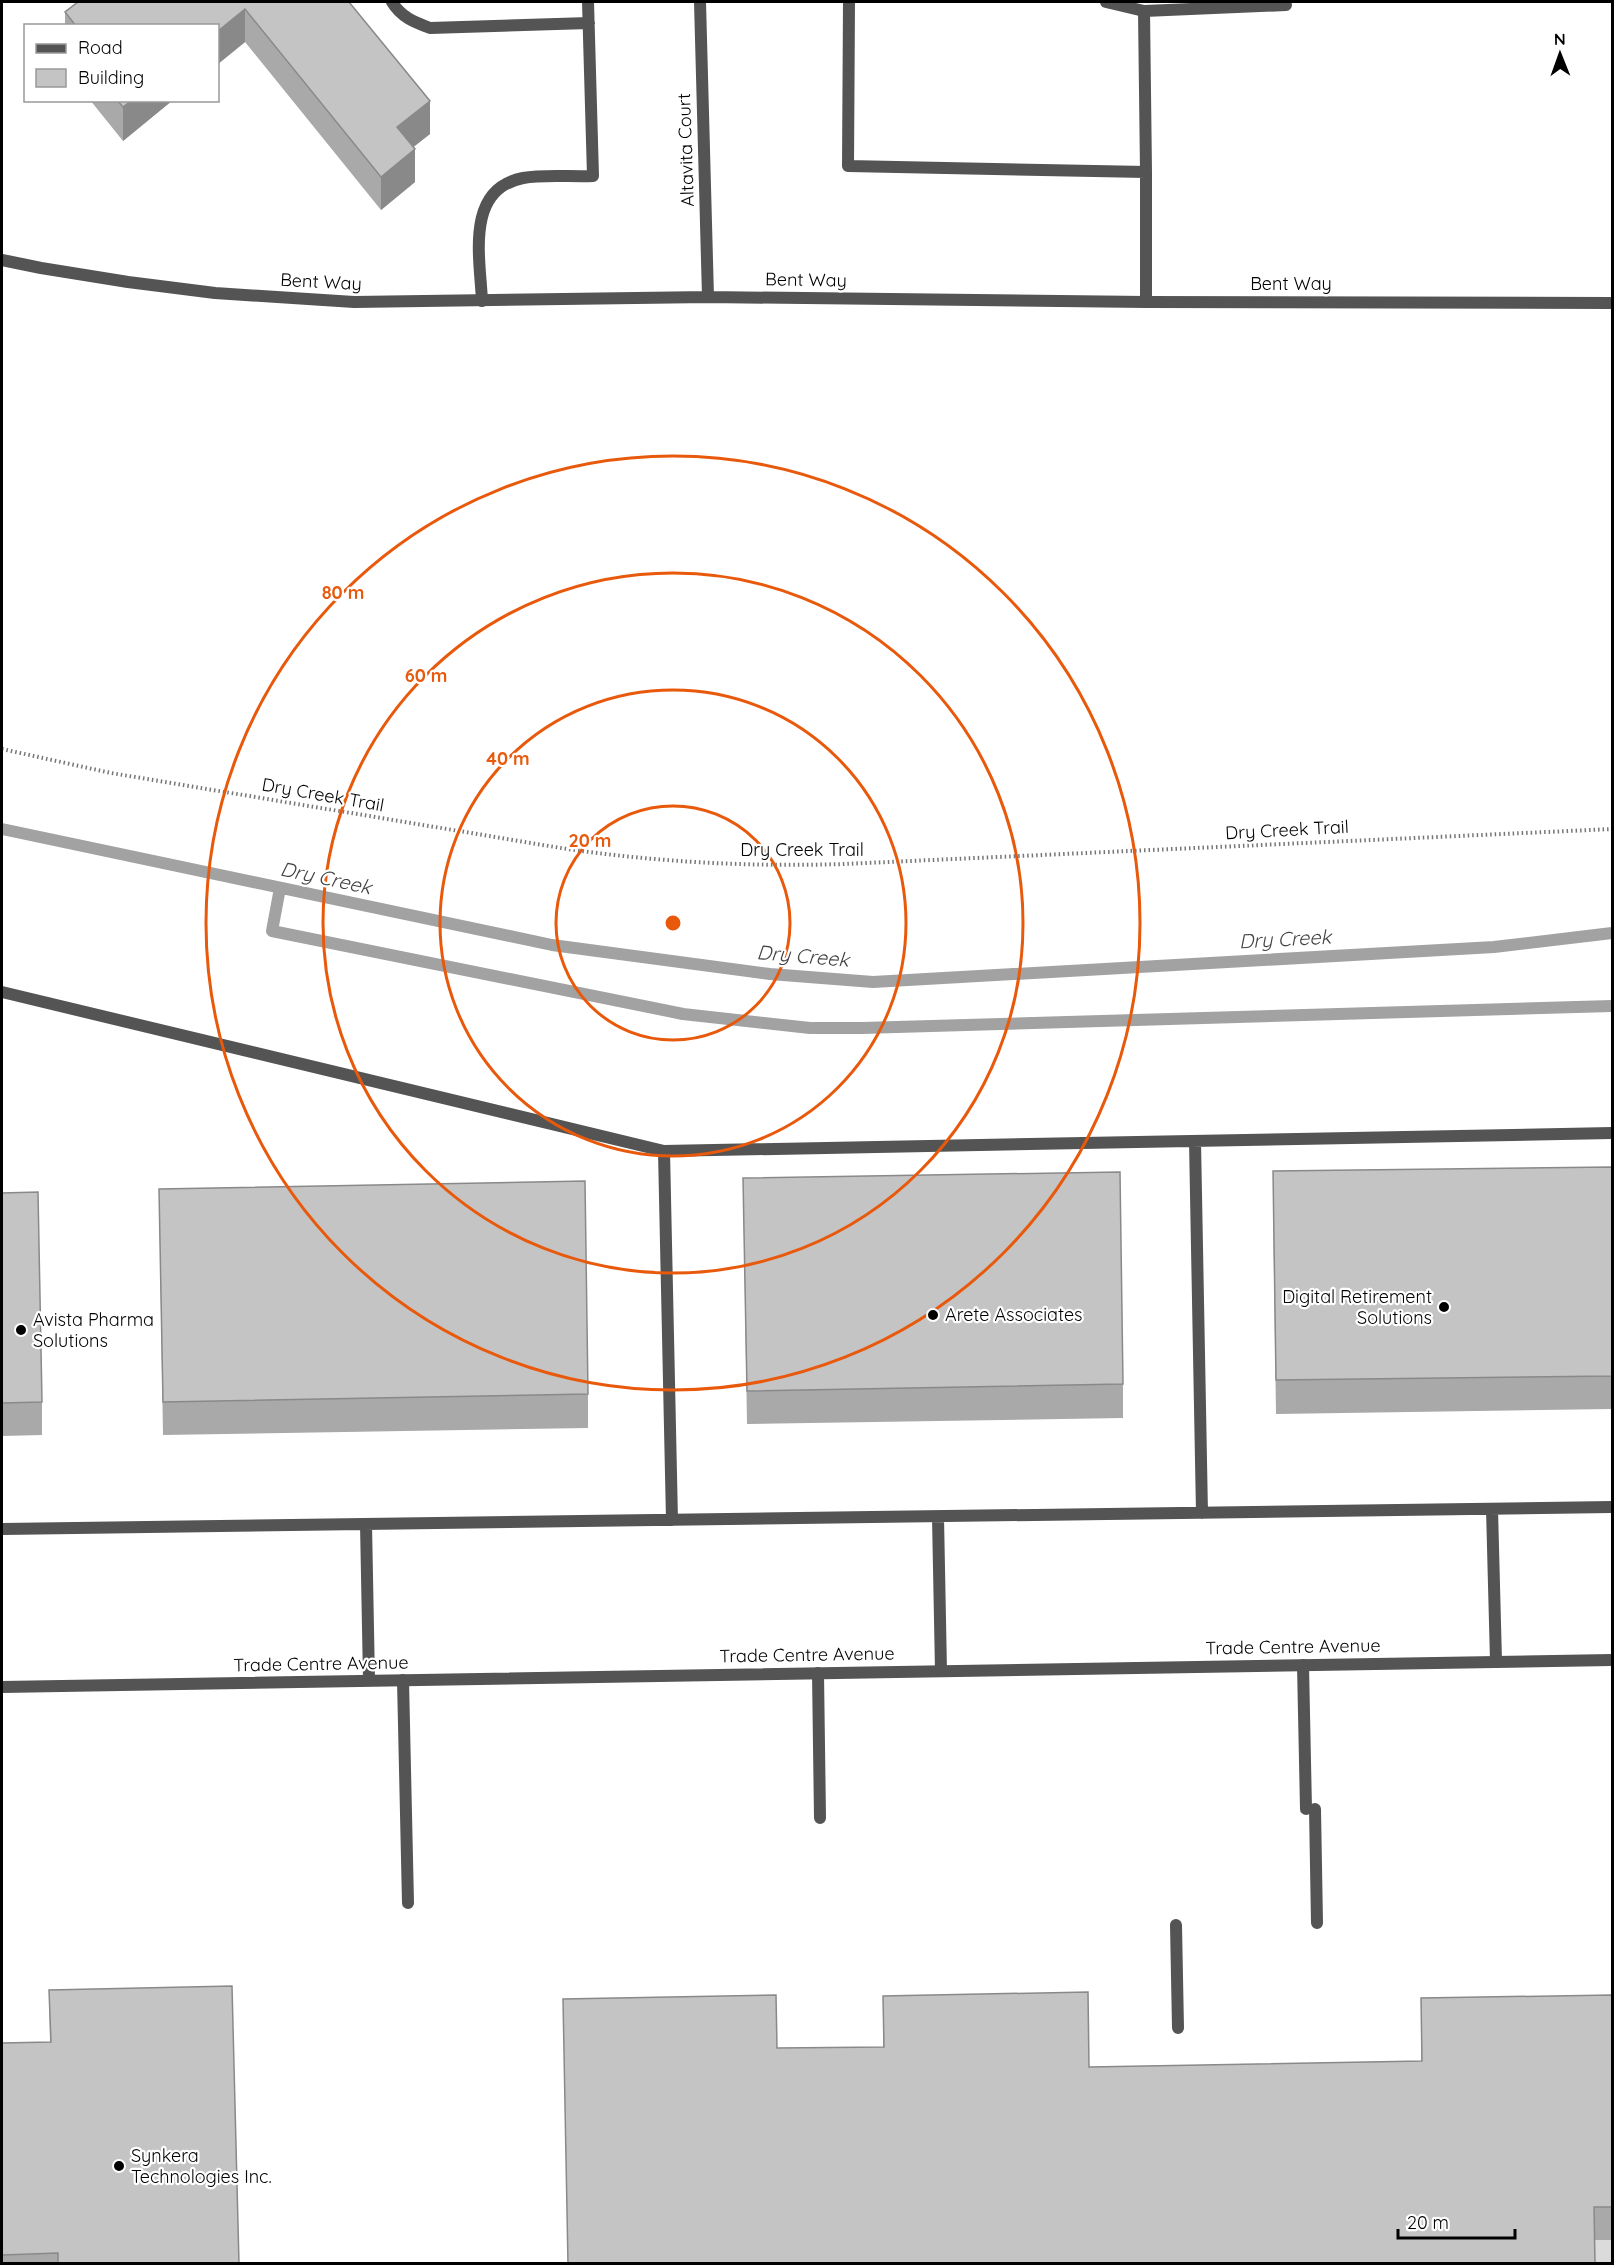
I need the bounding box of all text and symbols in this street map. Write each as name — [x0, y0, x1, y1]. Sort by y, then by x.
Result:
legend — [24, 24, 219, 102]
north arrow — [1530, 24, 1590, 84]
text: N — [1554, 29, 1566, 49]
text: Road — [78, 36, 123, 59]
text: Building — [78, 66, 144, 89]
street label: Altavita Court — [672, 93, 699, 207]
street label: Bent Way — [765, 267, 847, 292]
street label: Bent Way — [280, 268, 362, 295]
street label: Bent Way — [1250, 272, 1332, 295]
text: 80 m — [322, 581, 364, 604]
text: 60 m — [405, 664, 447, 687]
text: 40 m — [486, 747, 530, 770]
street label: Dry Creek Trail — [260, 772, 386, 817]
street label: Dry Creek Trail — [1225, 815, 1349, 844]
text: 20 m — [569, 829, 611, 852]
street label: Dry Creek Trail — [740, 838, 864, 861]
water label: Dry Creek — [278, 856, 376, 900]
centre of rings — [663, 913, 683, 933]
water label: Dry Creek — [1238, 923, 1334, 953]
water label: Dry Creek — [756, 939, 853, 972]
place label: Digital Retirement Solutions — [1282, 1285, 1432, 1329]
marker: Digital Retirement Solutions — [1437, 1300, 1451, 1314]
place label: Arete Associates — [945, 1303, 1083, 1326]
place label: Avista Pharma Solutions — [33, 1308, 154, 1352]
marker: Arete Associates — [926, 1308, 940, 1322]
marker: Avista Pharma Solutions — [14, 1323, 28, 1337]
street label: Trade Centre Avenue — [1205, 1633, 1381, 1660]
street label: Trade Centre Avenue — [719, 1641, 895, 1668]
street label: Trade Centre Avenue — [233, 1650, 409, 1677]
place label: Synkera Technologies Inc. — [131, 2144, 272, 2188]
marker: Synkera Technologies Inc. — [112, 2159, 126, 2173]
scale bar — [1398, 2202, 1515, 2240]
text: 20 m — [1407, 2211, 1449, 2234]

